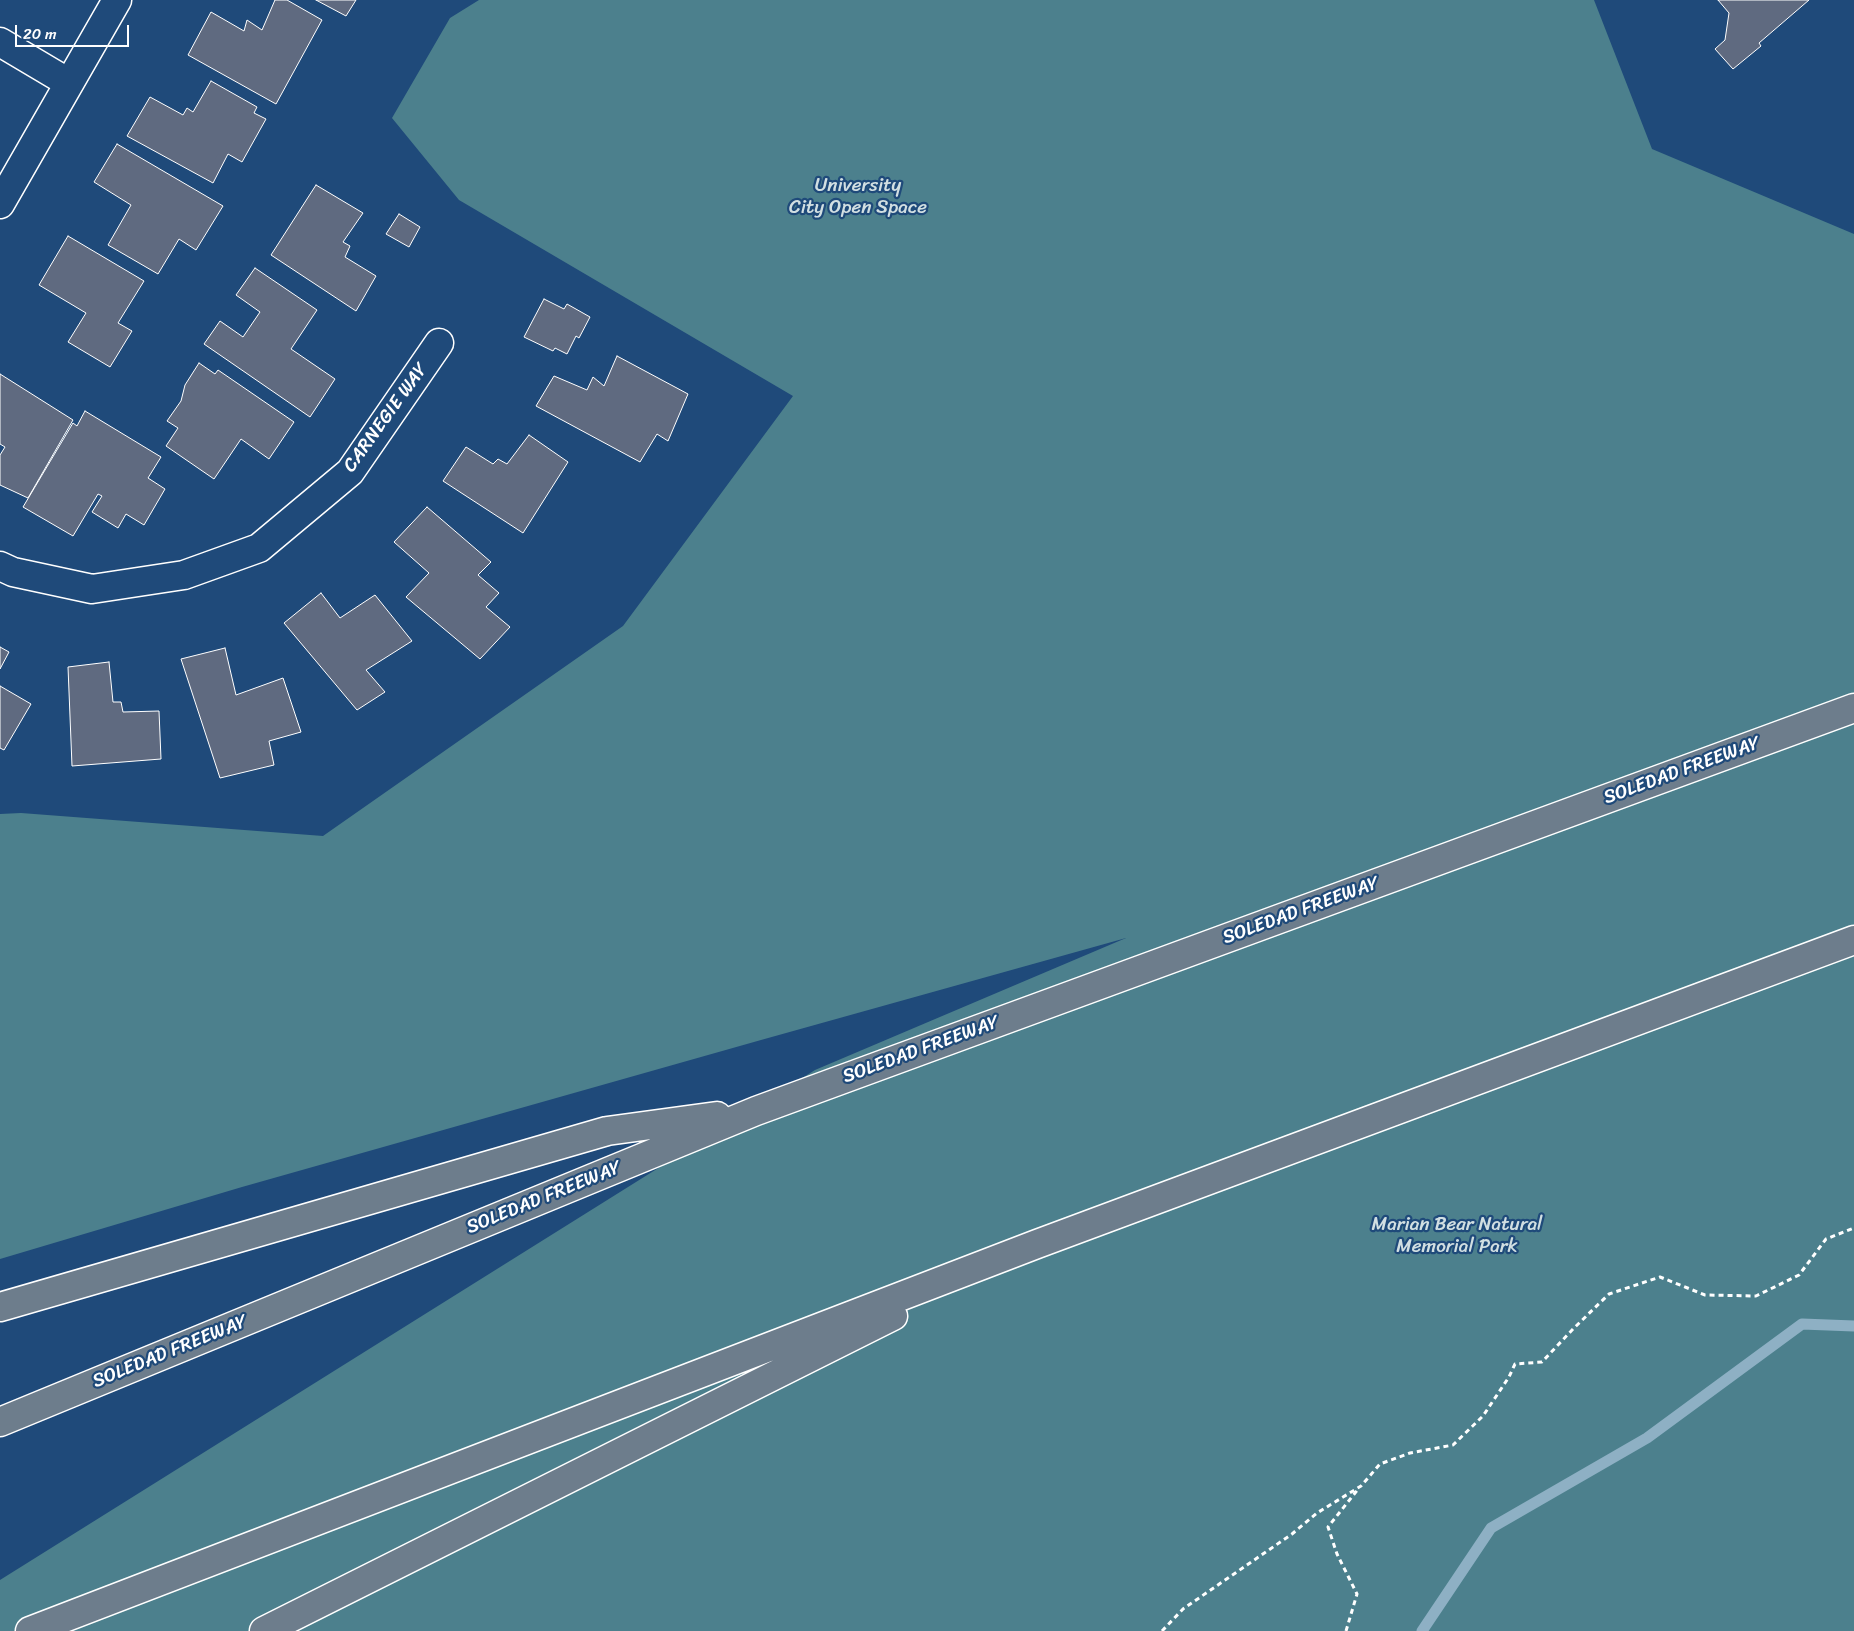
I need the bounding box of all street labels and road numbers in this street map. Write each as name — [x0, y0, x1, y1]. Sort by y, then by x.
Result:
street label: CARNEGIE WAY — [339, 359, 433, 477]
street label: SOLEDAD FREEWAY — [1601, 732, 1763, 810]
street label: SOLEDAD FREEWAY — [1220, 872, 1382, 950]
street label: SOLEDAD FREEWAY — [840, 1011, 1002, 1089]
street label: SOLEDAD FREEWAY — [463, 1157, 625, 1239]
street label: SOLEDAD FREEWAY — [89, 1311, 251, 1393]

